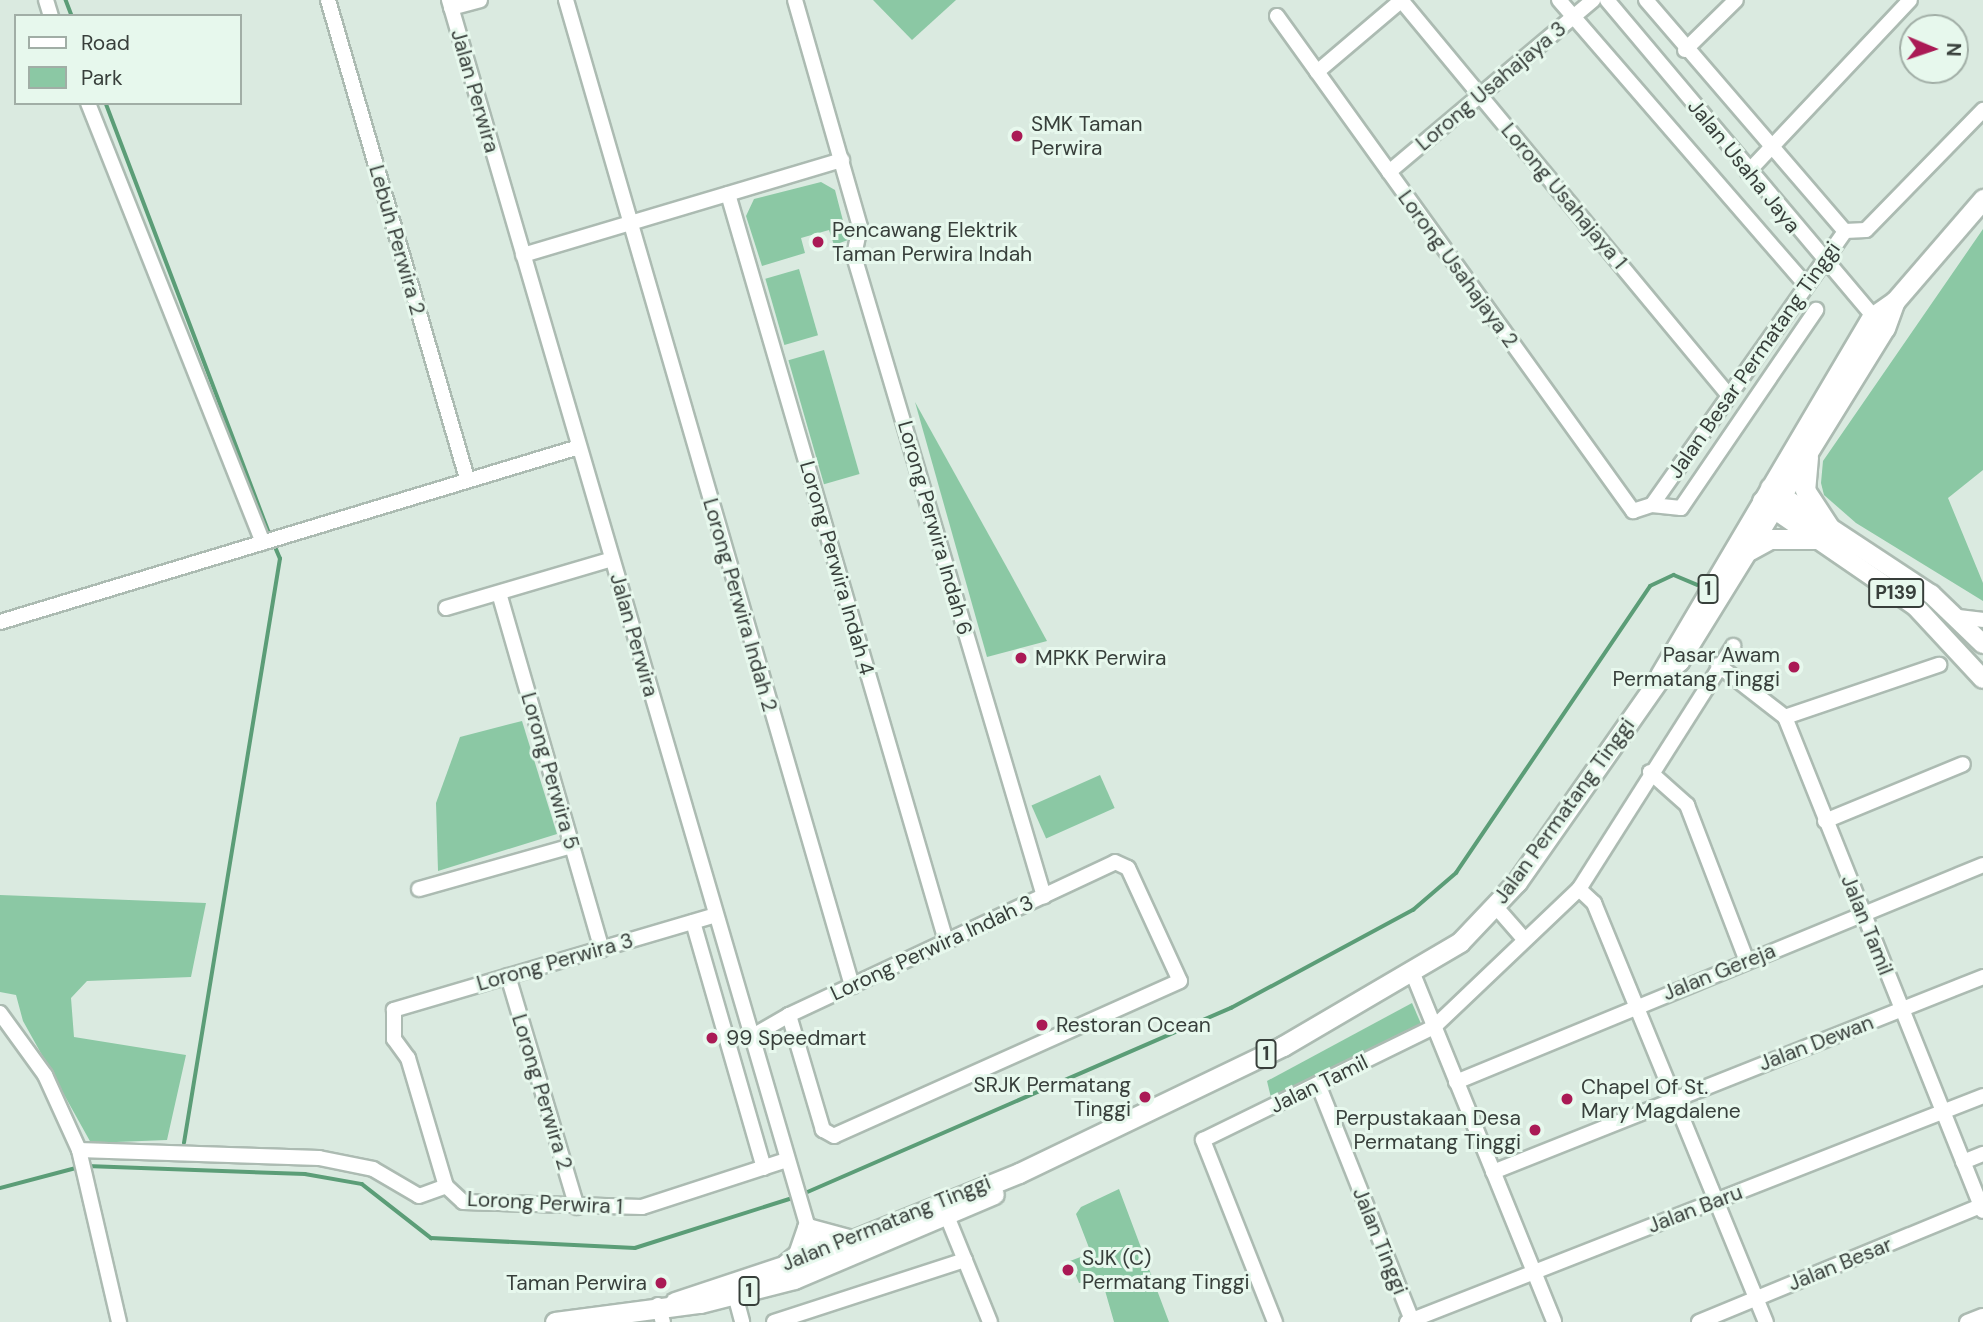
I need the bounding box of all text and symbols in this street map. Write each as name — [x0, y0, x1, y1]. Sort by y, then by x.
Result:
legend — [14, 14, 242, 105]
north arrow — [1899, 14, 1969, 84]
street label: Lorong Usahajaya 3 — [1411, 16, 1571, 156]
street label: Jalan Perwira — [445, 26, 505, 156]
text: Road — [81, 29, 130, 57]
text: N — [1941, 42, 1966, 57]
text: Park — [81, 64, 122, 92]
street label: Jalan Usaha Jaya — [1682, 94, 1806, 238]
place label: SMK Taman Perwira — [1031, 111, 1143, 161]
street label: Lorong Usahajaya 1 — [1496, 118, 1632, 274]
marker: SMK Taman Perwira — [1009, 128, 1025, 144]
street label: Lebuh Perwira 2 — [364, 162, 430, 318]
street label: Lorong Usahajaya 2 — [1393, 186, 1523, 352]
place label: Pencawang Elektrik Taman Perwira Indah — [832, 217, 1032, 267]
marker: Pencawang Elektrik Taman Perwira Indah — [810, 234, 826, 250]
street label: Jalan Besar Permatang Tinggi — [1662, 237, 1846, 483]
street label: Lorong Perwira Indah 6 — [892, 418, 978, 638]
street label: Lorong Perwira Indah 4 — [794, 458, 880, 678]
street label: Lorong Perwira Indah 2 — [697, 495, 783, 715]
street label: Jalan Perwira — [604, 570, 664, 700]
road number: 1 — [1698, 574, 1718, 604]
road number: P139 — [1868, 578, 1924, 608]
place label: Pasar Awam Permatang Tinggi — [1613, 642, 1780, 692]
place label: MPKK Perwira — [1035, 645, 1166, 671]
marker: MPKK Perwira — [1013, 650, 1029, 666]
marker: Pasar Awam Permatang Tinggi — [1786, 659, 1802, 675]
street label: Lorong Perwira 5 — [516, 690, 584, 852]
street label: Jalan Permatang Tinggi — [1488, 713, 1640, 909]
street label: Jalan Tamil — [1836, 871, 1898, 979]
street label: Lorong Perwira Indah 3 — [827, 890, 1037, 1006]
street label: Lorong Perwira 3 — [474, 928, 636, 996]
street label: Jalan Gereja — [1659, 938, 1779, 1006]
street label: Jalan Dewan — [1755, 1010, 1877, 1076]
street label: Lorong Perwira 2 — [506, 1011, 578, 1173]
place label: Restoran Ocean — [1056, 1012, 1211, 1038]
marker: Restoran Ocean — [1034, 1017, 1050, 1033]
place label: 99 Speedmart — [726, 1025, 866, 1051]
marker: 99 Speedmart — [704, 1030, 720, 1046]
road number: 1 — [1256, 1038, 1276, 1070]
street label: Jalan Tamil — [1266, 1049, 1372, 1119]
place label: SRJK Permatang Tinggi — [973, 1072, 1131, 1122]
place label: Chapel Of St. Mary Magdalene — [1581, 1074, 1741, 1124]
marker: SRJK Permatang Tinggi — [1137, 1089, 1153, 1105]
marker: Chapel Of St. Mary Magdalene — [1559, 1091, 1575, 1107]
place label: Perpustakaan Desa Permatang Tinggi — [1335, 1105, 1521, 1155]
marker: Perpustakaan Desa Permatang Tinggi — [1527, 1122, 1543, 1138]
street label: Jalan Permatang Tinggi — [778, 1170, 994, 1276]
street label: Jalan Baru — [1644, 1179, 1746, 1239]
street label: Jalan Tinggi — [1347, 1184, 1413, 1298]
street label: Lorong Perwira 1 — [466, 1186, 624, 1220]
street label: Jalan Besar — [1784, 1232, 1896, 1296]
place label: SJK (C) Permatang Tinggi — [1082, 1245, 1249, 1295]
marker: SJK (C) Permatang Tinggi — [1060, 1262, 1076, 1278]
place label: Taman Perwira — [506, 1270, 647, 1296]
marker: Taman Perwira — [653, 1275, 669, 1291]
road number: 1 — [738, 1275, 760, 1306]

